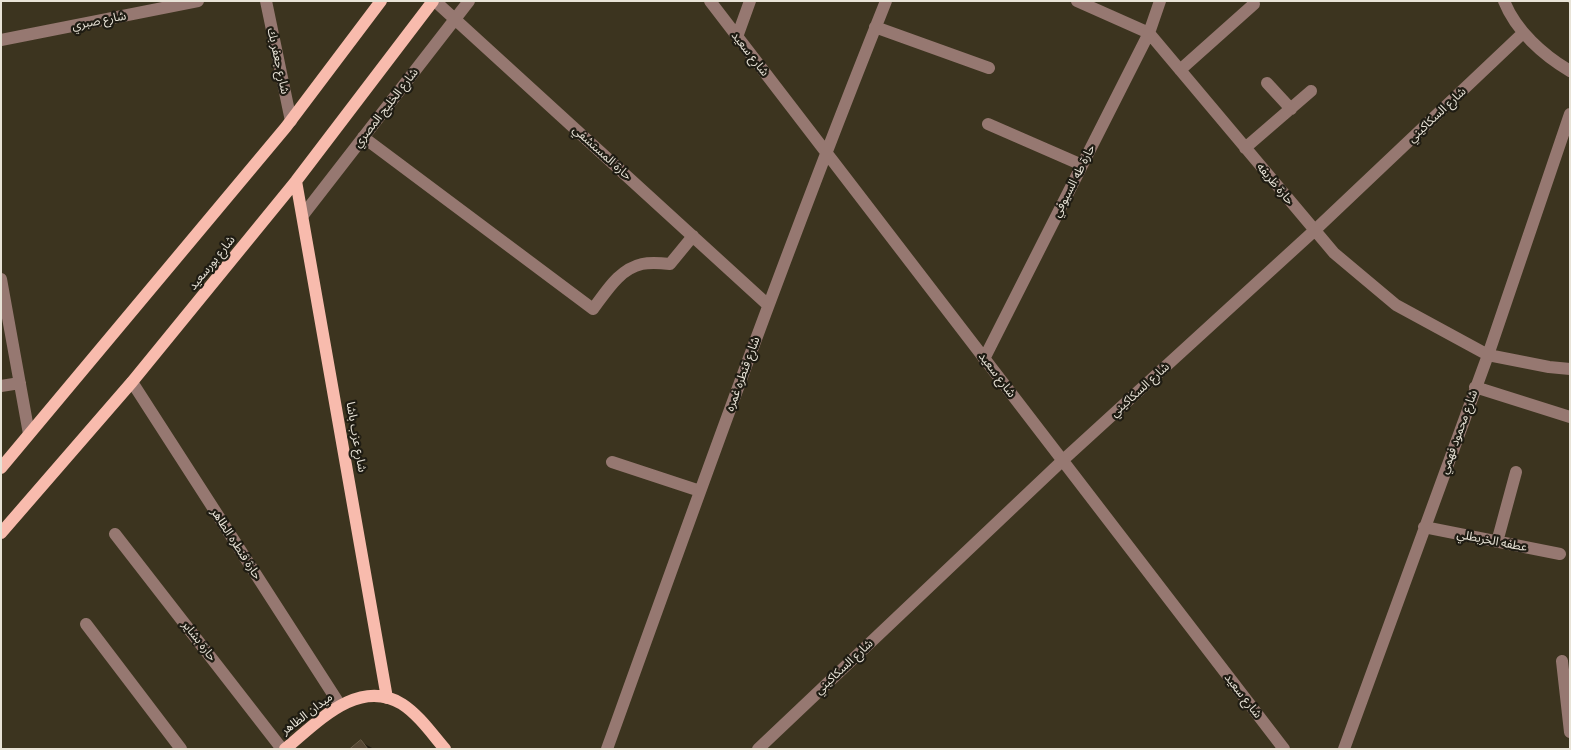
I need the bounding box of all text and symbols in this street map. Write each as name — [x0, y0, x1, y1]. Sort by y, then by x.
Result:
street label: شارع صبري — [71, 9, 127, 33]
street label: شارع جعفر بك — [264, 27, 292, 95]
street label: شارع سعيد — [728, 29, 772, 79]
street label: شارع الخليج المصري — [351, 65, 421, 151]
street label: شارع السكاكيني — [1405, 84, 1469, 146]
street label: حارة المستشفي — [569, 123, 635, 183]
street label: حارة طه السيوفي — [1050, 142, 1098, 220]
street label: حارة ظريفه — [1253, 160, 1297, 208]
street label: شارع بورسعيد — [186, 233, 238, 293]
street label: شارع قنطره غمره — [723, 335, 763, 413]
street label: شارع سعيد — [975, 350, 1019, 400]
street label: شارع السكاكيني — [1108, 360, 1172, 420]
street label: شارع محمود فهمي — [1437, 388, 1481, 476]
street label: شارع عزب باشا — [343, 401, 369, 473]
street label: حارة قنطره الطاهر — [208, 506, 264, 582]
street label: عطفه الخربطلي — [1456, 527, 1528, 555]
street label: حارة بشاير — [179, 618, 219, 664]
street label: شارع السكاكيني — [812, 636, 876, 698]
street label: شارع سعيد — [1221, 671, 1265, 721]
street label: ميدان الظاهر — [278, 690, 336, 738]

